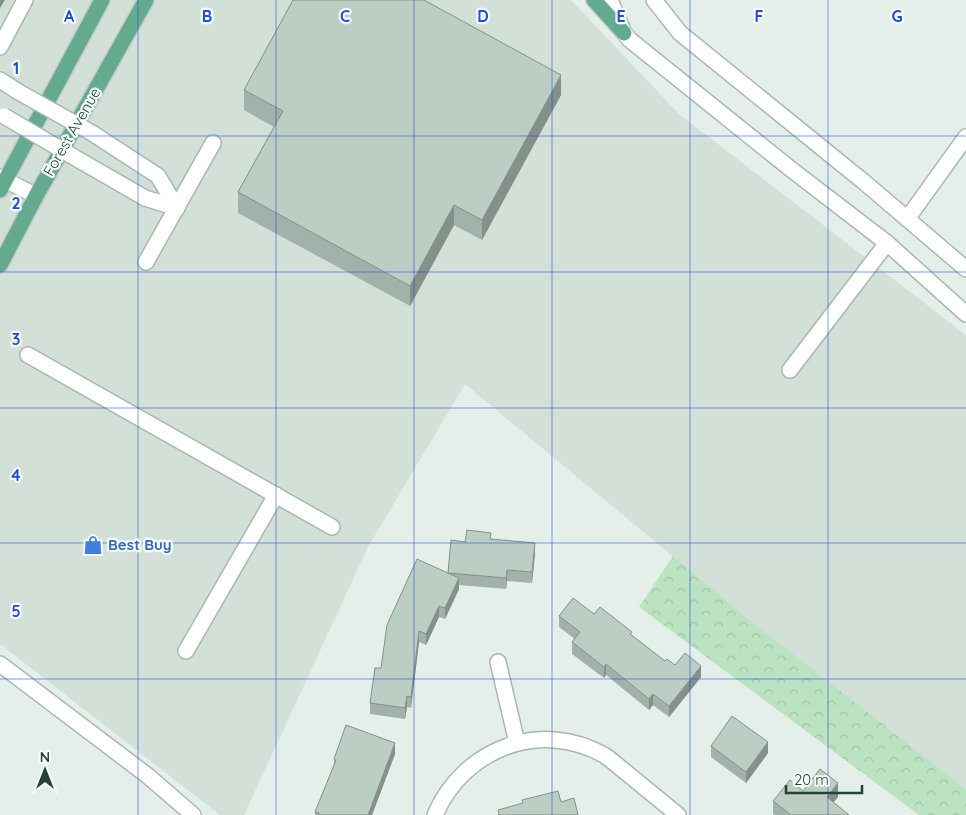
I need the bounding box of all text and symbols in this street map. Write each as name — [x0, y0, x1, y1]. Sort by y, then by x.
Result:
text: A — [64, 6, 75, 26]
text: B — [202, 6, 212, 26]
text: C — [340, 6, 350, 26]
text: D — [477, 6, 489, 26]
text: E — [616, 6, 626, 26]
text: F — [755, 6, 764, 26]
text: G — [891, 6, 903, 26]
text: 1 — [13, 58, 19, 78]
street label: Forest Avenue — [39, 84, 104, 179]
text: 2 — [11, 193, 21, 213]
text: 3 — [12, 329, 20, 349]
text: 4 — [11, 465, 21, 485]
shop icon: Best Buy — [82, 534, 104, 556]
place label: Best Buy — [108, 535, 172, 554]
text: 5 — [11, 601, 21, 621]
north arrow — [20, 745, 70, 795]
text: N — [40, 748, 50, 766]
scale bar — [786, 762, 862, 794]
text: 20 m — [794, 770, 829, 789]

